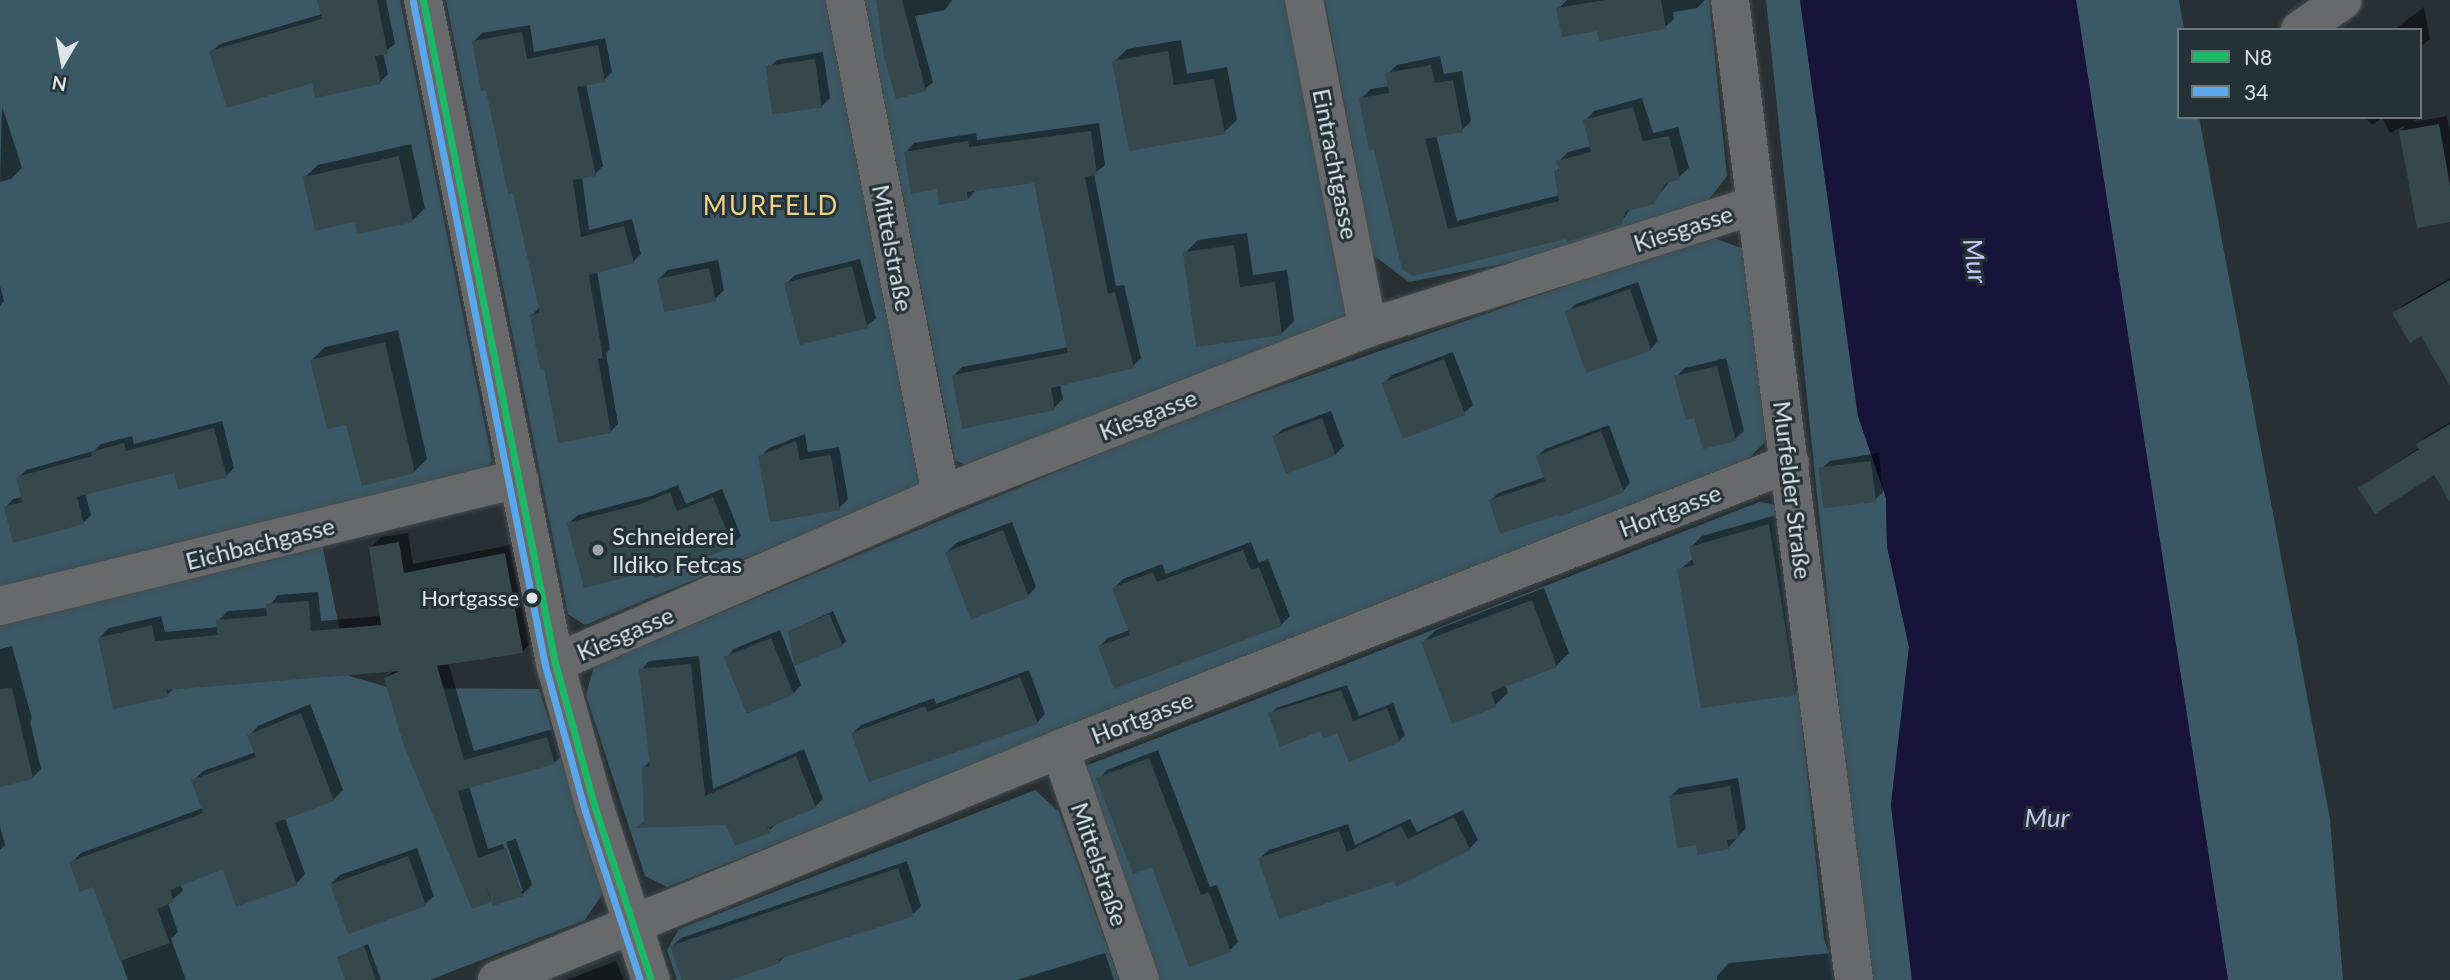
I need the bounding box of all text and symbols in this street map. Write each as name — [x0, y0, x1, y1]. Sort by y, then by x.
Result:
north arrow — [28, 28, 98, 98]
legend — [2177, 28, 2422, 119]
text: N8 — [2244, 44, 2272, 69]
text: N — [50, 72, 68, 97]
text: 34 — [2244, 79, 2268, 104]
street label: Eintrachtgasse — [1307, 86, 1365, 242]
street label: Mittelstraße — [867, 182, 919, 314]
district label: MURFELD — [704, 190, 838, 222]
street label: Kiesgasse — [1630, 198, 1736, 258]
water label: Mur — [1956, 237, 1994, 285]
street label: Kiesgasse — [1095, 382, 1201, 446]
street label: Murfelder Straße — [1768, 399, 1818, 581]
street label: Hortgasse — [1615, 477, 1725, 543]
street label: Eichbachgasse — [183, 511, 337, 575]
place label: Schneiderei Ildiko Fetcas — [612, 522, 742, 578]
marker: Schneiderei Ildiko Fetcas — [590, 542, 606, 558]
place label: Hortgasse — [421, 585, 519, 611]
marker: Hortgasse — [525, 591, 539, 605]
street label: Kiesgasse — [572, 600, 678, 666]
street label: Hortgasse — [1087, 684, 1197, 750]
street label: Mittelstraße — [1065, 799, 1135, 929]
water label: Mur — [2025, 802, 2069, 834]

